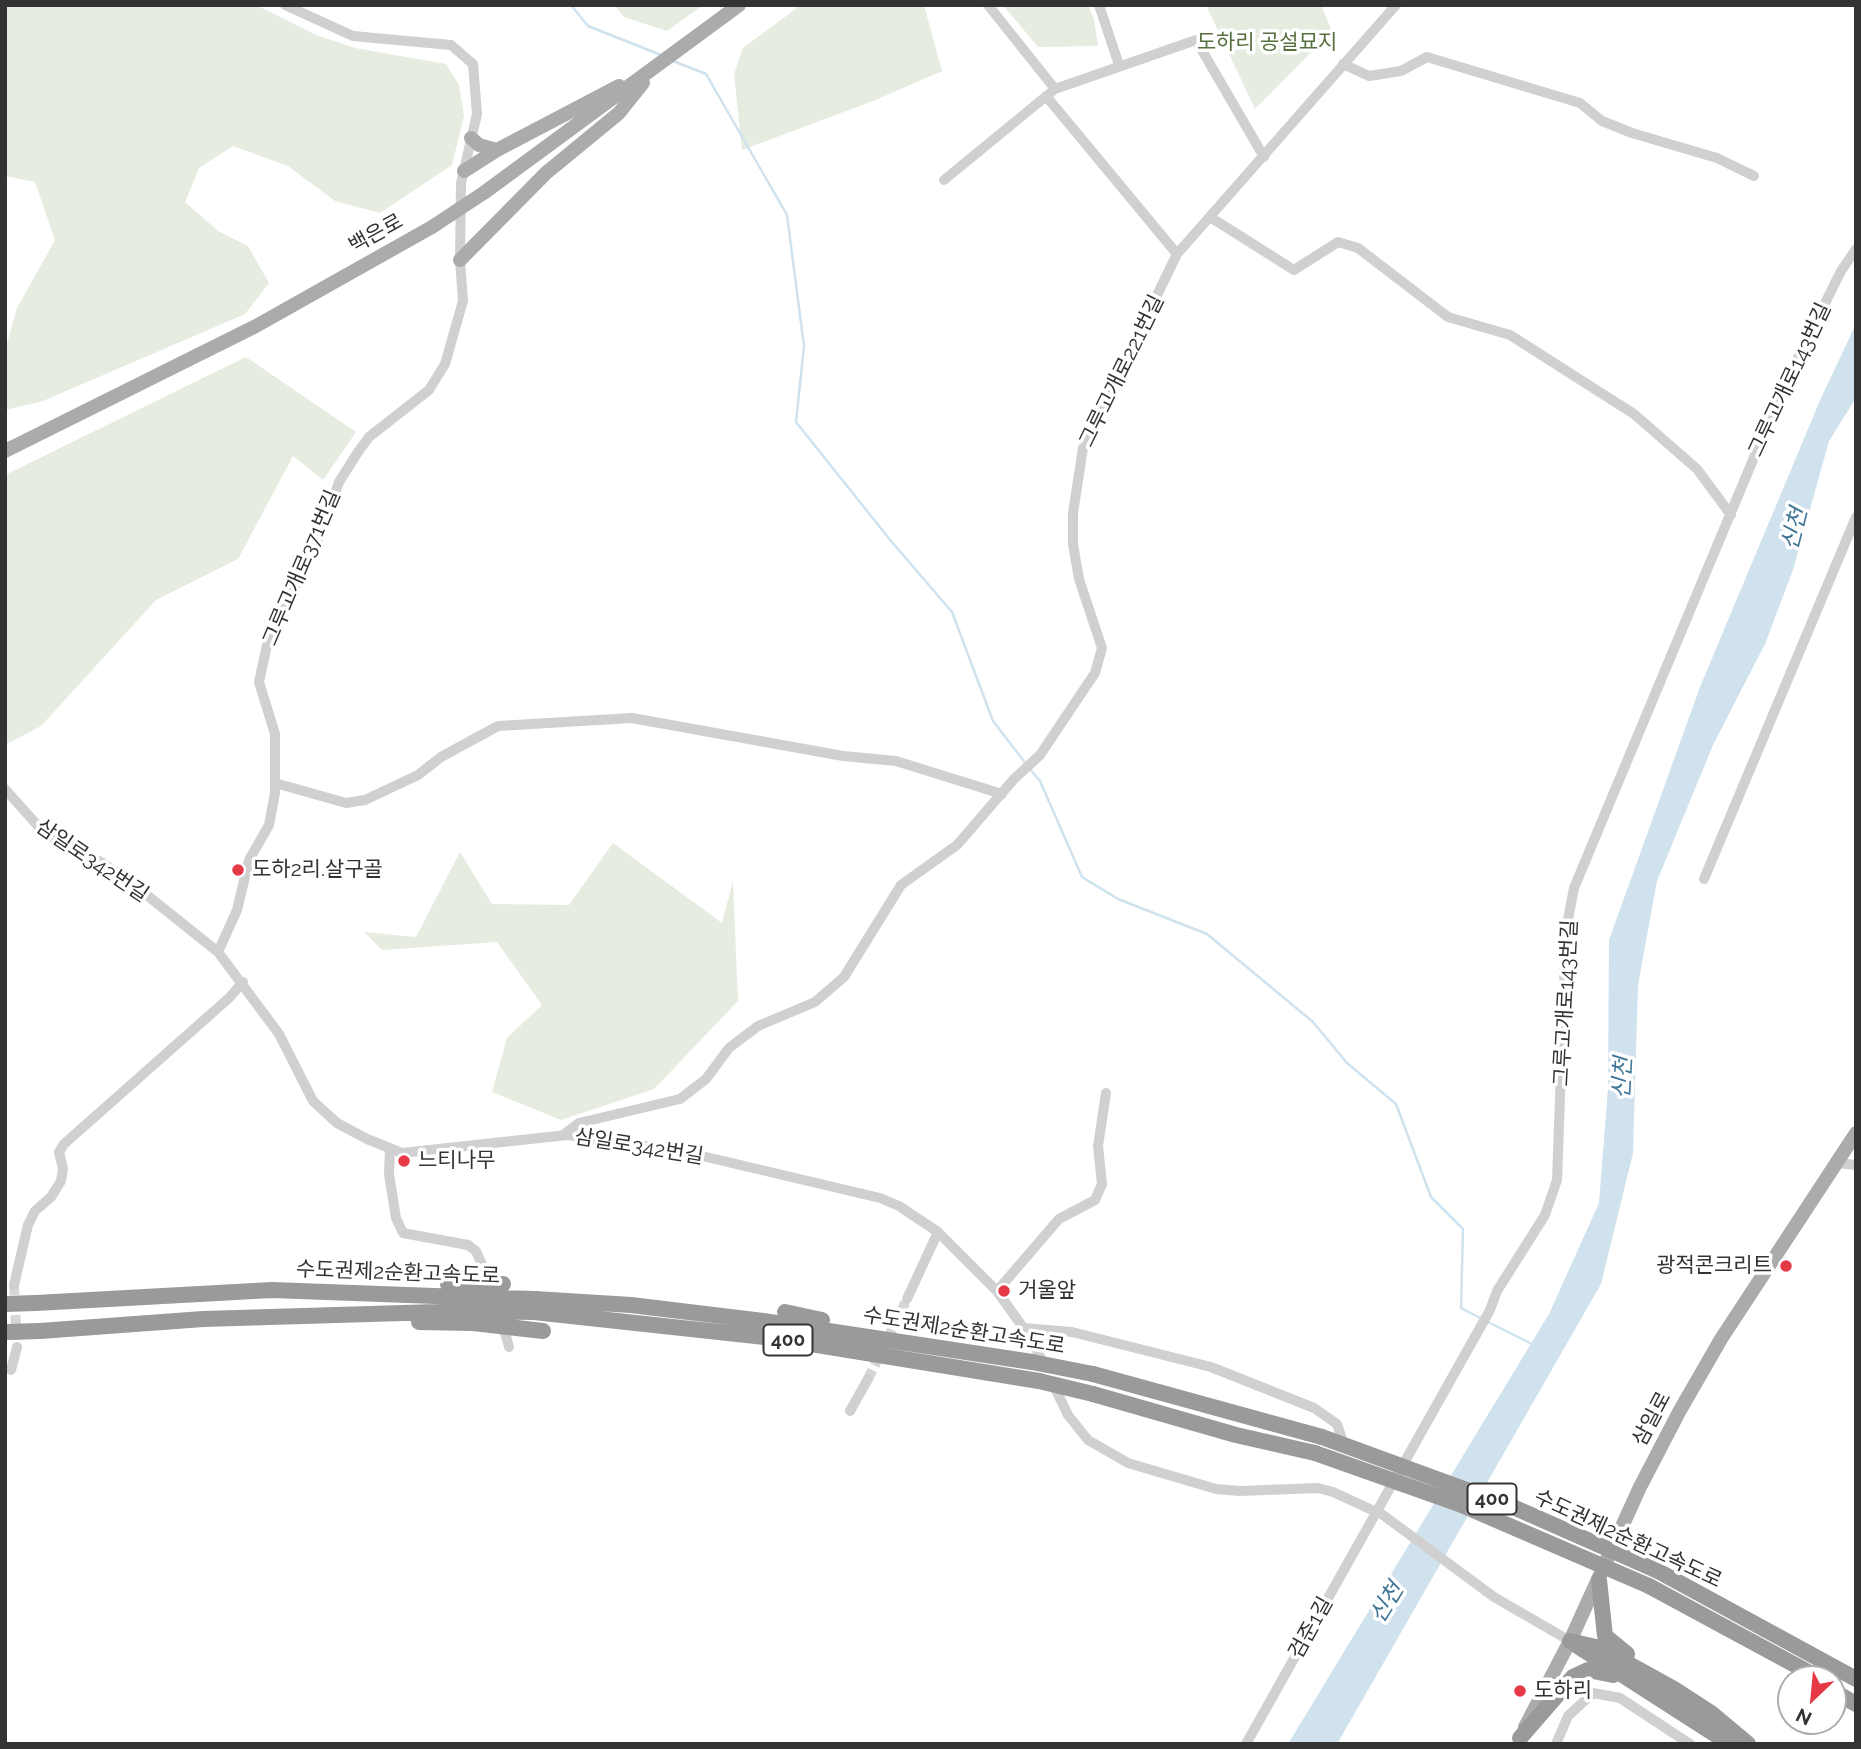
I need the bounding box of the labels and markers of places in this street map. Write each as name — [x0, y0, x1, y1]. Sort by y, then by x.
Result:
place label: 도하2리.살구골 — [252, 857, 383, 883]
marker: 도하2리.살구골 — [230, 862, 246, 878]
place label: 느티나무 — [418, 1148, 495, 1174]
marker: 느티나무 — [396, 1153, 412, 1169]
place label: 광적콘크리트 — [1656, 1253, 1772, 1279]
marker: 광적콘크리트 — [1778, 1258, 1794, 1274]
place label: 거울앞 — [1018, 1278, 1076, 1304]
marker: 거울앞 — [996, 1283, 1012, 1299]
place label: 도하리 — [1534, 1678, 1592, 1704]
marker: 도하리 — [1512, 1683, 1528, 1699]

